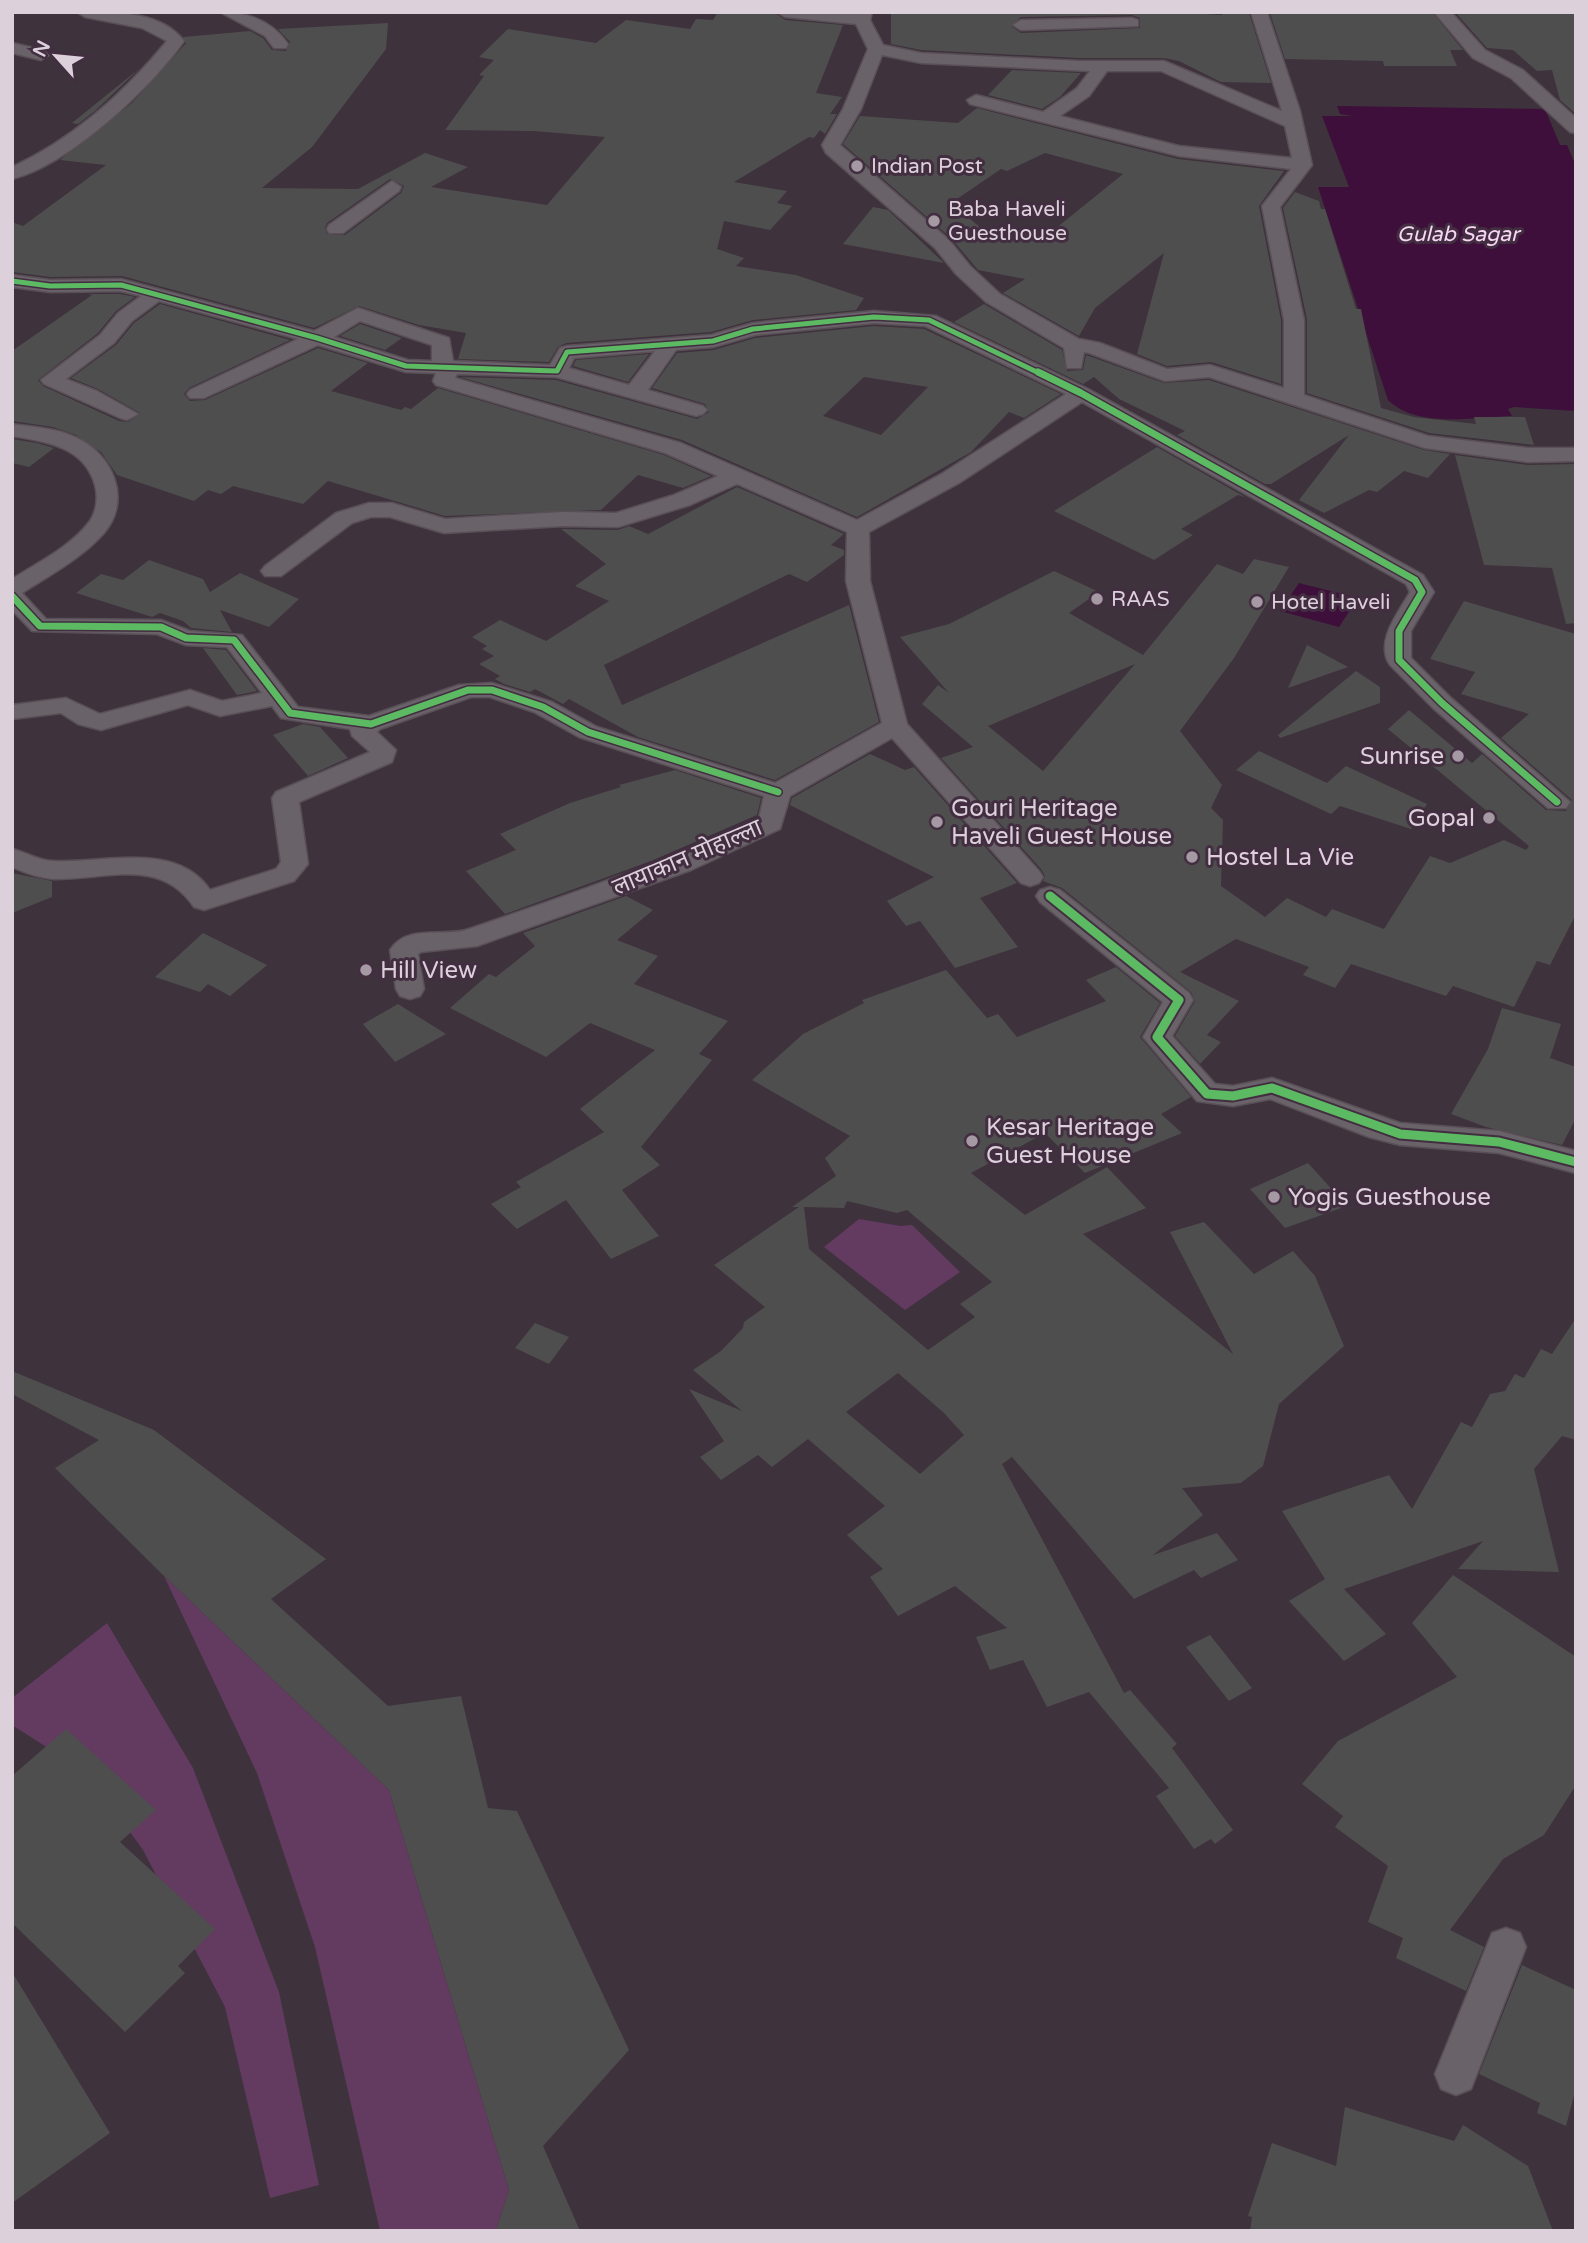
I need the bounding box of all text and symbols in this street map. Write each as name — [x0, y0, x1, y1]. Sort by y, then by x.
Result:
north arrow — [21, 21, 91, 91]
text: N — [28, 37, 55, 61]
place label: Indian Post — [871, 154, 983, 179]
marker: Indian Post — [849, 158, 865, 174]
place label: Baba Haveli Guesthouse — [948, 197, 1067, 246]
marker: Baba Haveli Guesthouse — [926, 213, 942, 229]
water label: Gulab Sagar — [1397, 222, 1522, 247]
place label: RAAS — [1111, 587, 1170, 612]
place label: Hotel Haveli — [1271, 590, 1391, 615]
marker: RAAS — [1089, 591, 1105, 607]
marker: Hotel Haveli — [1249, 594, 1265, 610]
place label: Sunrise — [1360, 742, 1444, 771]
marker: Sunrise — [1450, 748, 1466, 764]
place label: Gouri Heritage Haveli Guest House — [951, 794, 1172, 851]
place label: Gopal — [1408, 804, 1475, 833]
marker: Gopal — [1481, 810, 1497, 826]
street label: लायाकान मोहाल्ला — [608, 813, 767, 902]
marker: Gouri Heritage Haveli Guest House — [929, 814, 945, 830]
place label: Hostel La Vie — [1206, 843, 1354, 872]
marker: Hostel La Vie — [1184, 849, 1200, 865]
place label: Hill View — [380, 956, 477, 985]
marker: Hill View — [358, 962, 374, 978]
place label: Kesar Heritage Guest House — [986, 1113, 1154, 1170]
marker: Kesar Heritage Guest House — [964, 1133, 980, 1149]
place label: Yogis Guesthouse — [1288, 1183, 1491, 1212]
marker: Yogis Guesthouse — [1266, 1189, 1282, 1205]

